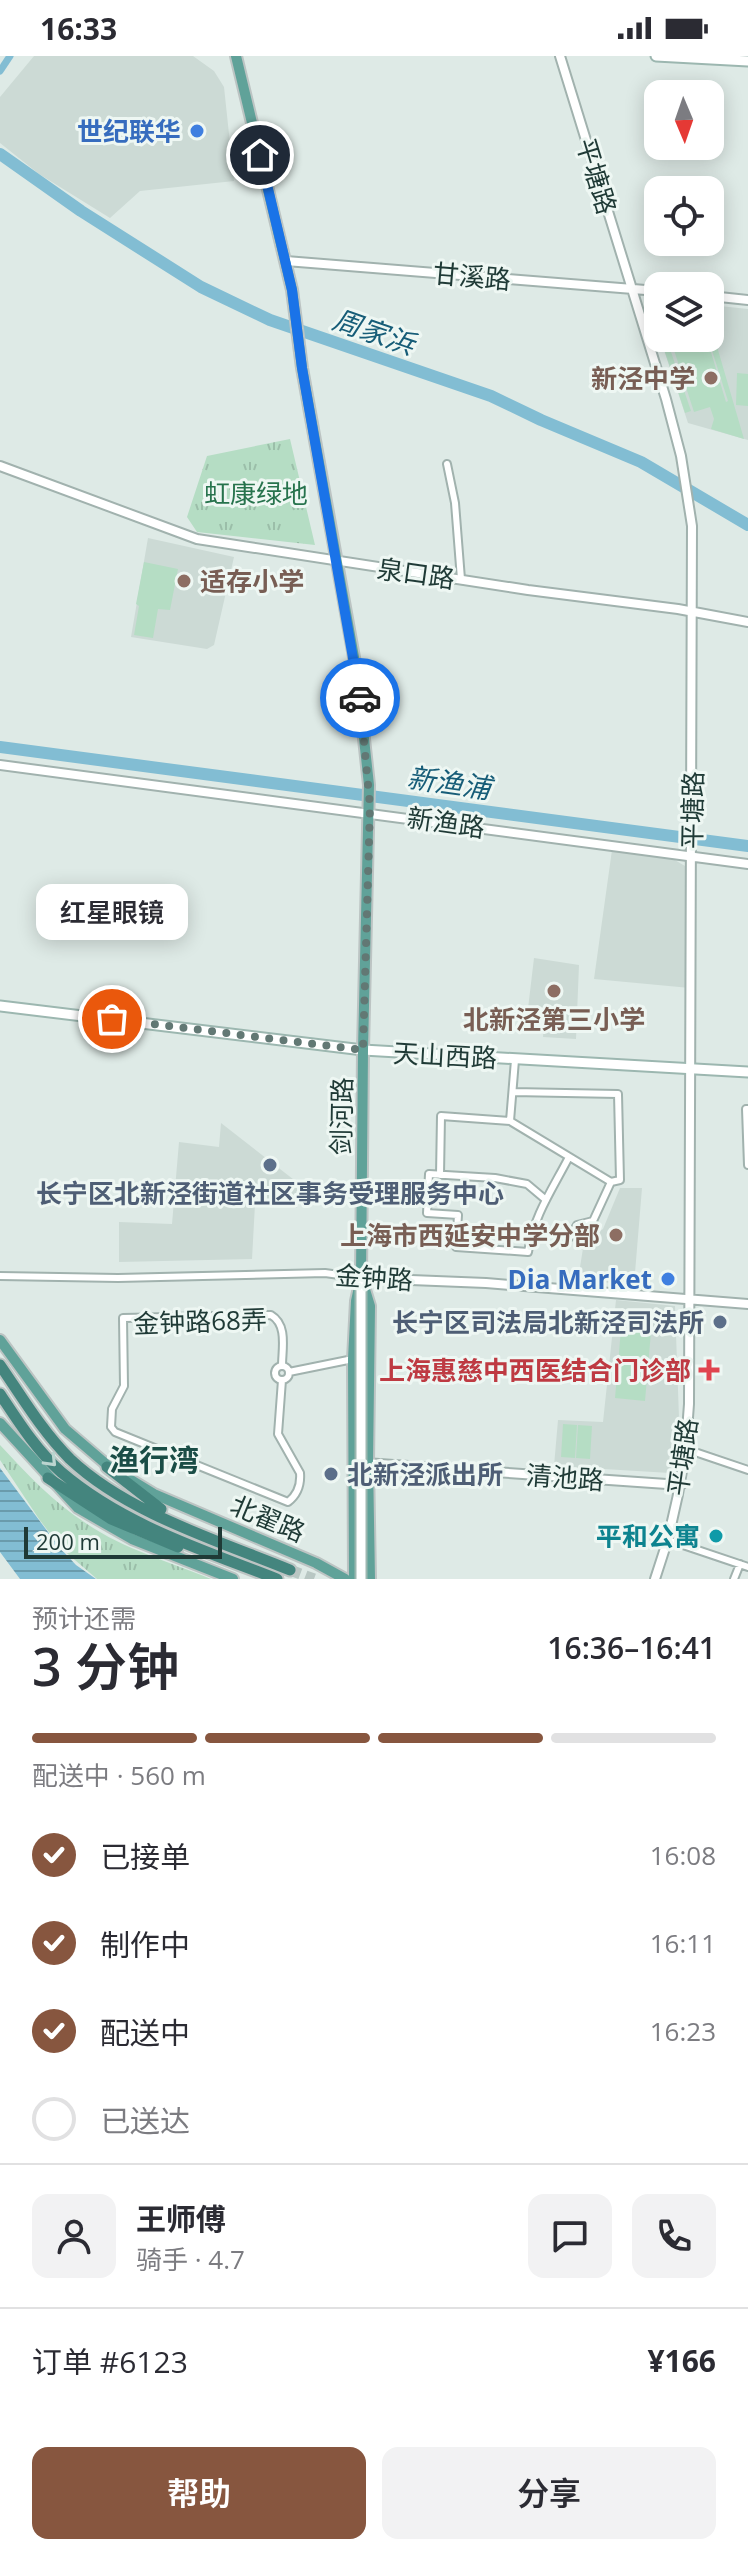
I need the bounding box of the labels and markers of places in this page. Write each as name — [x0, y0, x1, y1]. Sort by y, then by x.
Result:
place label: 世纪联华 — [77, 113, 181, 149]
pin — [226, 121, 294, 189]
marker: 世纪联华 — [188, 122, 206, 140]
place label: 新泾中学 — [591, 360, 695, 396]
marker: 新泾中学 — [702, 369, 720, 387]
place label: 适存小学 — [200, 563, 304, 599]
marker: 适存小学 — [175, 572, 193, 590]
callout: 红星眼镜 — [36, 883, 188, 939]
marker: 北新泾第三小学 — [545, 982, 563, 1000]
pin — [78, 985, 146, 1053]
place label: 北新泾第三小学 — [463, 1001, 645, 1037]
marker: 长宁区北新泾街道社区事务受理服务中心 — [261, 1156, 279, 1174]
place label: 长宁区北新泾街道社区事务受理服务中心 — [36, 1175, 504, 1211]
place label: 上海市西延安中学分部 — [340, 1217, 600, 1253]
marker: 上海市西延安中学分部 — [607, 1226, 625, 1244]
place label: Dia Market — [508, 1261, 652, 1297]
marker: Dia Market — [659, 1270, 677, 1288]
place label: 长宁区司法局北新泾司法所 — [392, 1304, 704, 1340]
marker: 长宁区司法局北新泾司法所 — [711, 1313, 729, 1331]
place label: 上海惠慈中西医结合门诊部 — [379, 1352, 691, 1388]
marker: 上海惠慈中西医结合门诊部 — [698, 1359, 720, 1381]
place label: 北新泾派出所 — [347, 1456, 503, 1492]
marker: 北新泾派出所 — [322, 1465, 340, 1483]
place label: 平和公寓 — [596, 1518, 700, 1554]
marker: 平和公寓 — [707, 1527, 725, 1545]

